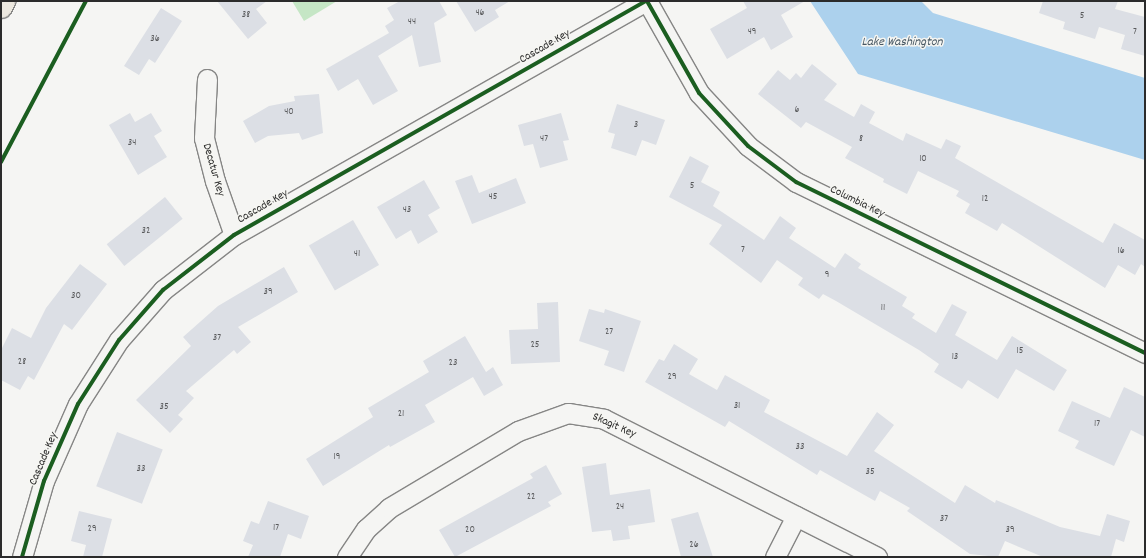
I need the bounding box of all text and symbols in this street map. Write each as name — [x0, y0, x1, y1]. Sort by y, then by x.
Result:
house number: 46 — [475, 8, 485, 20]
house number: 38 — [242, 10, 250, 22]
house number: 5 — [1080, 11, 1084, 23]
house number: 44 — [408, 17, 416, 29]
street label: Cascade Key — [517, 27, 573, 67]
house number: 49 — [748, 27, 756, 39]
house number: 7 — [1133, 27, 1137, 39]
house number: 36 — [150, 34, 160, 46]
water label: Lake Washington — [861, 35, 943, 51]
house number: 6 — [795, 105, 799, 117]
house number: 40 — [284, 107, 294, 119]
house number: 3 — [634, 120, 638, 132]
house number: 47 — [540, 134, 548, 146]
house number: 8 — [859, 134, 863, 146]
house number: 34 — [128, 138, 136, 150]
street label: Decatur Key — [199, 142, 227, 198]
house number: 10 — [919, 154, 927, 166]
house number: 5 — [690, 181, 694, 193]
street label: Columbia Key — [827, 183, 887, 221]
street label: Cascade Key — [235, 187, 291, 227]
house number: 45 — [489, 192, 497, 204]
house number: 12 — [982, 194, 988, 206]
house number: 43 — [403, 205, 411, 217]
house number: 32 — [142, 226, 150, 238]
house number: 7 — [741, 245, 745, 257]
house number: 16 — [1117, 246, 1125, 258]
house number: 41 — [354, 249, 360, 261]
house number: 9 — [825, 270, 829, 282]
house number: 39 — [263, 287, 273, 299]
house number: 30 — [71, 291, 81, 303]
house number: 11 — [881, 303, 885, 315]
house number: 27 — [605, 327, 613, 339]
house number: 37 — [213, 333, 221, 345]
house number: 25 — [531, 340, 539, 352]
house number: 15 — [1017, 346, 1023, 358]
house number: 13 — [952, 352, 958, 364]
house number: 28 — [18, 357, 26, 369]
house number: 23 — [449, 358, 457, 370]
house number: 29 — [668, 372, 676, 384]
house number: 31 — [734, 401, 740, 413]
house number: 35 — [159, 402, 169, 414]
house number: 21 — [398, 409, 404, 421]
street label: Skagit Key — [590, 410, 638, 442]
house number: 17 — [1094, 419, 1100, 431]
street label: Cascade Key — [26, 430, 62, 488]
house number: 33 — [796, 442, 804, 454]
house number: 19 — [334, 452, 340, 464]
house number: 33 — [137, 464, 145, 476]
house number: 35 — [865, 467, 875, 479]
house number: 22 — [527, 492, 535, 504]
house number: 24 — [616, 502, 624, 514]
house number: 37 — [940, 514, 948, 526]
house number: 17 — [273, 523, 279, 535]
house number: 29 — [88, 524, 96, 536]
house number: 20 — [465, 525, 475, 537]
house number: 39 — [1005, 525, 1015, 537]
house number: 26 — [689, 540, 699, 552]

